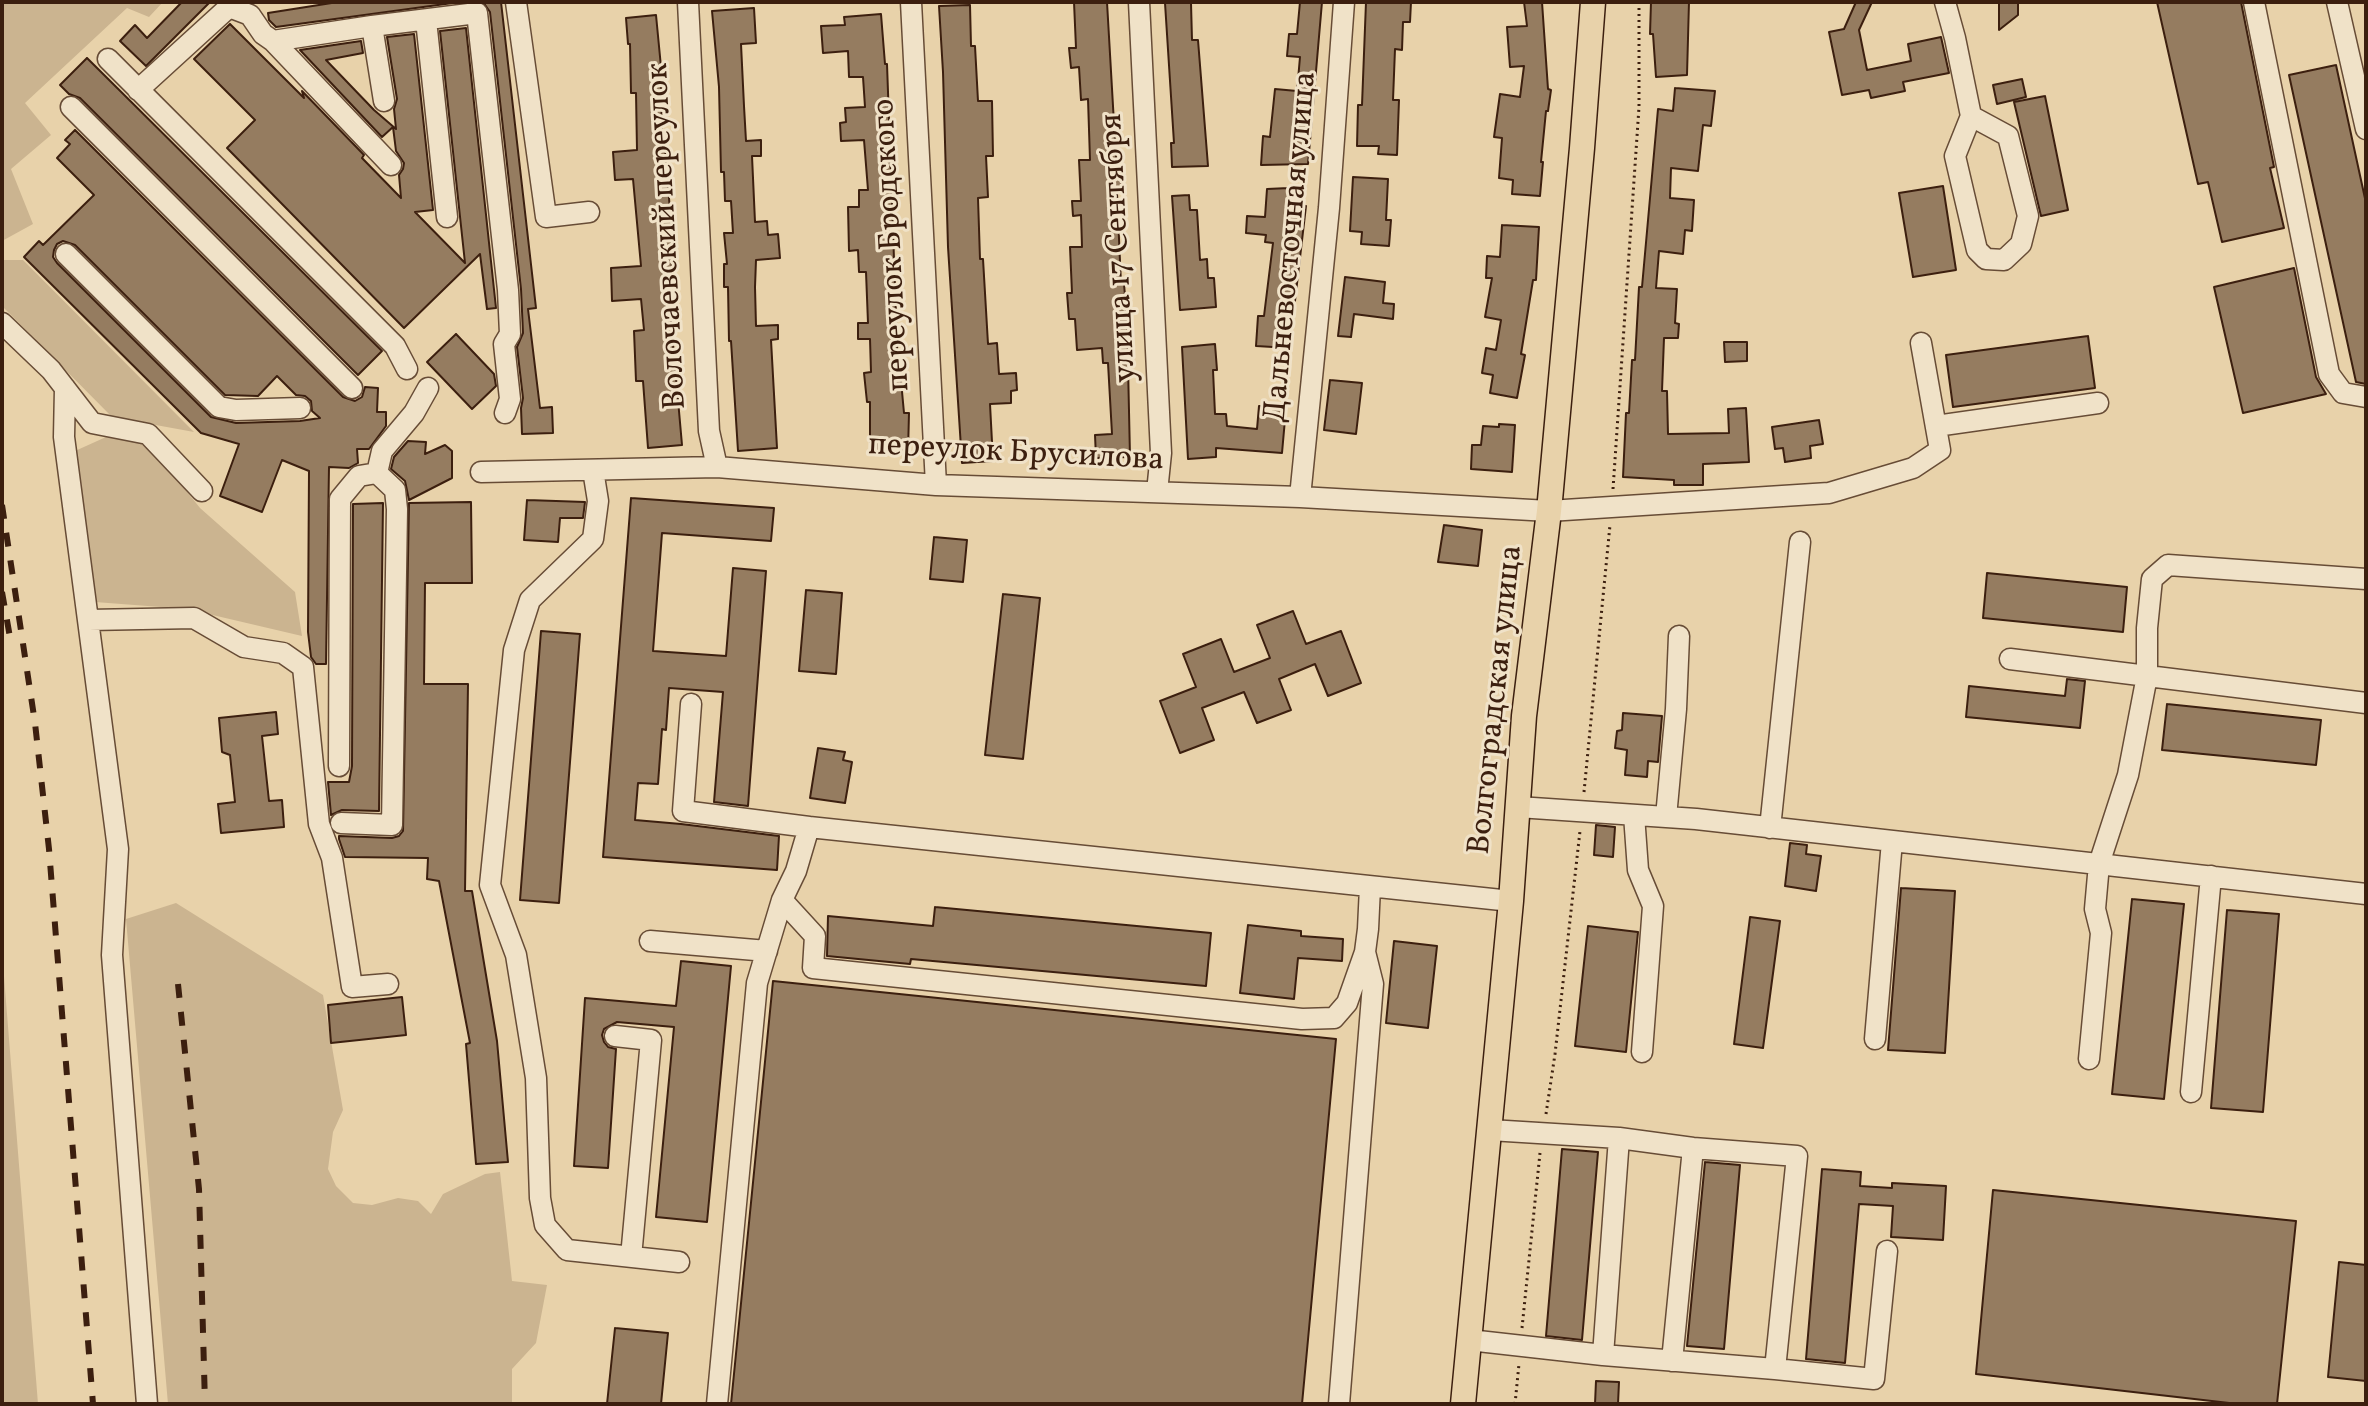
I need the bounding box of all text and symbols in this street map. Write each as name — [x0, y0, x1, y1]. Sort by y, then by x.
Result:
street label: Волочаевский переулок — [641, 61, 697, 411]
street label: Дальневосточная улица — [1259, 70, 1327, 424]
street label: переулок Бродского — [867, 98, 921, 392]
street label: улица 17 Сентября — [1095, 112, 1147, 384]
street label: переулок Брусилова — [867, 428, 1165, 482]
street label: Волгоградская улица — [1463, 543, 1533, 857]

